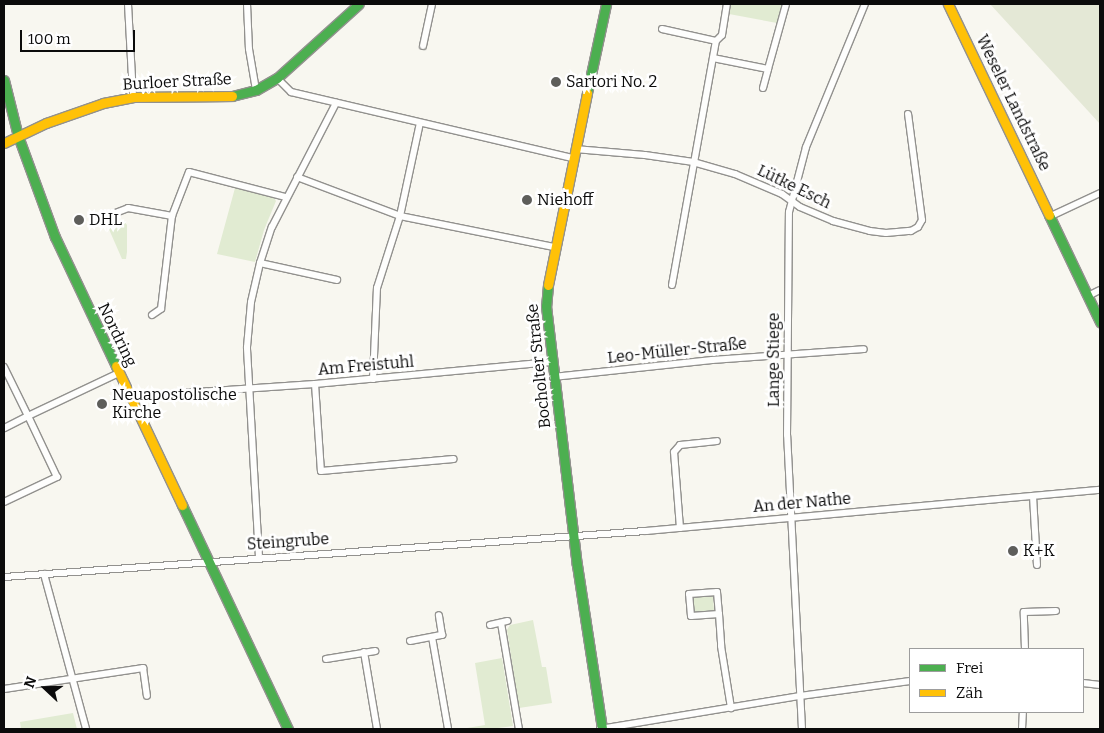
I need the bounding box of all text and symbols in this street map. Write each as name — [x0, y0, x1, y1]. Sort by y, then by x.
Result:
scale bar — [22, 20, 138, 52]
text: 100 m — [28, 30, 71, 48]
street label: Weseler Landstraße — [972, 32, 1054, 174]
street label: Burloer Straße — [122, 70, 232, 94]
place label: Sartori No. 2 — [566, 72, 657, 92]
marker: Sartori No. 2 — [550, 76, 562, 88]
street label: Lütke Esch — [754, 161, 834, 213]
place label: Niehoff — [537, 190, 593, 210]
marker: Niehoff — [521, 194, 533, 206]
place label: DHL — [89, 210, 122, 230]
marker: DHL — [73, 214, 85, 226]
street label: Nordring — [93, 300, 141, 370]
street label: Bocholter Straße — [523, 303, 555, 429]
street label: Lange Stiege — [764, 313, 784, 407]
street label: Leo-Müller-Straße — [606, 334, 748, 368]
street label: Am Freistuhl — [317, 352, 415, 380]
place label: Neuapostolische Kirche — [112, 385, 237, 423]
marker: Neuapostolische Kirche — [96, 398, 108, 410]
street label: An der Nathe — [752, 489, 852, 517]
street label: Steingrube — [246, 530, 330, 554]
place label: K+K — [1023, 541, 1055, 561]
marker: K+K — [1007, 545, 1019, 557]
legend — [909, 648, 1084, 713]
text: Frei — [956, 659, 983, 677]
north arrow — [20, 663, 70, 713]
text: N — [21, 674, 40, 691]
text: Zäh — [956, 684, 983, 702]

